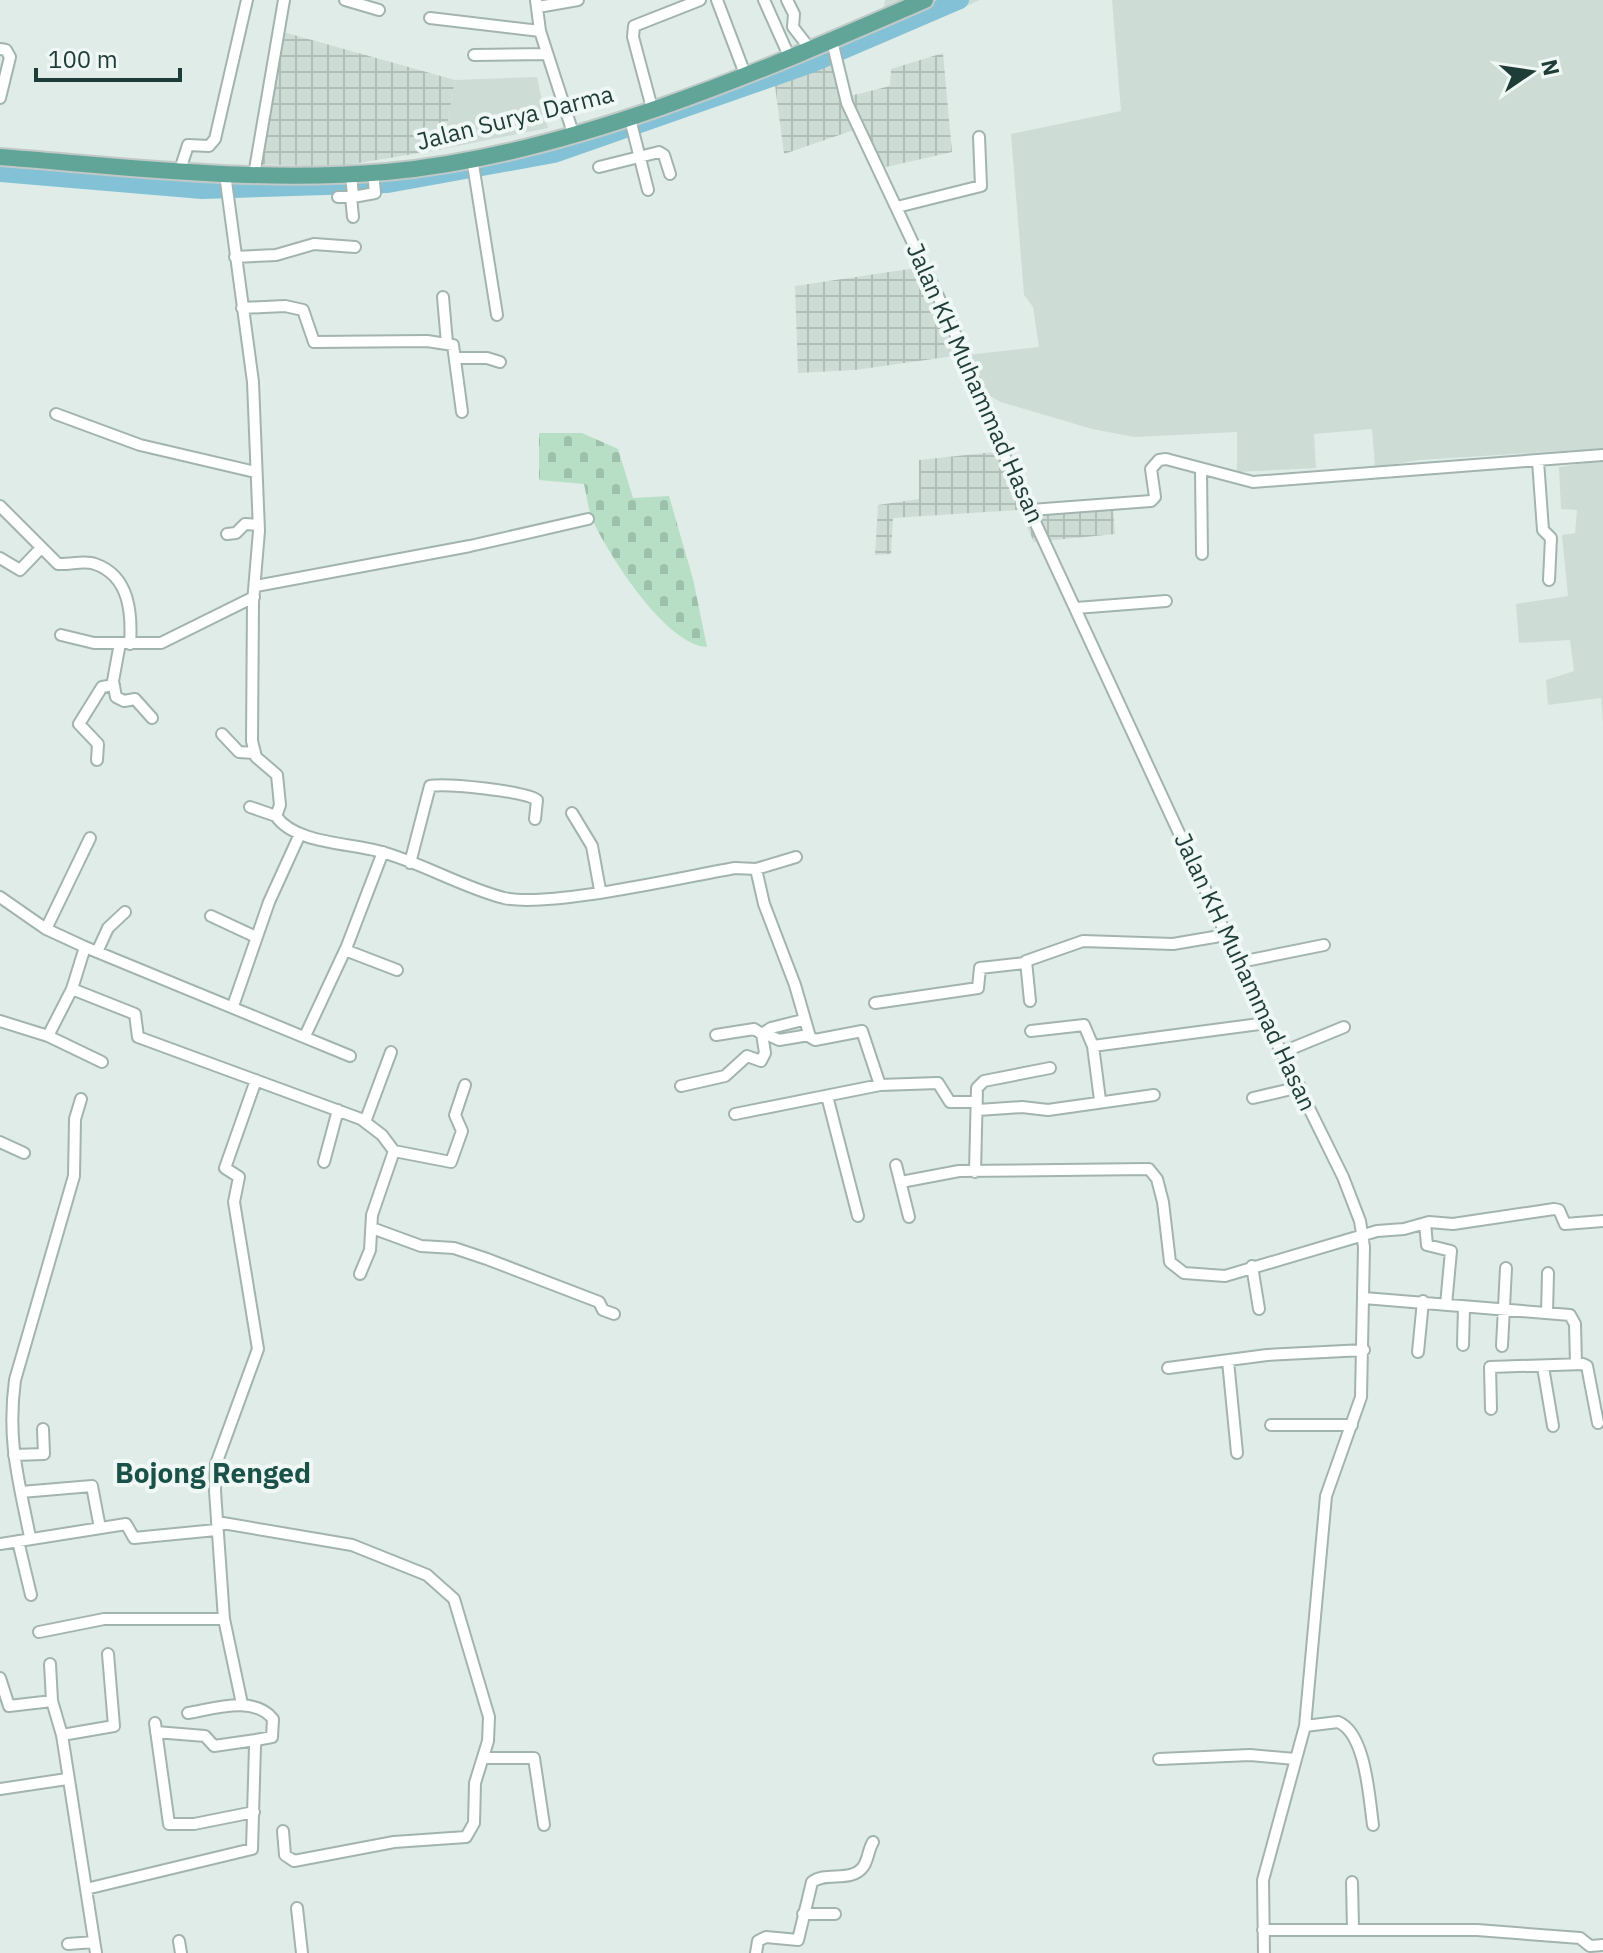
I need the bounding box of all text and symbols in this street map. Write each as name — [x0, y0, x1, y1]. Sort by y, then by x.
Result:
scale bar — [36, 32, 180, 82]
north arrow — [1491, 32, 1571, 112]
text: 100 m — [48, 43, 118, 75]
text: N — [1535, 56, 1567, 78]
street label: Jalan Surya Darma — [413, 77, 617, 157]
street label: Jalan KH Muhammad Hasan — [900, 238, 1052, 528]
street label: Jalan KH Muhammad Hasan — [1167, 827, 1325, 1116]
district label: Bojong Renged — [115, 1454, 311, 1491]

